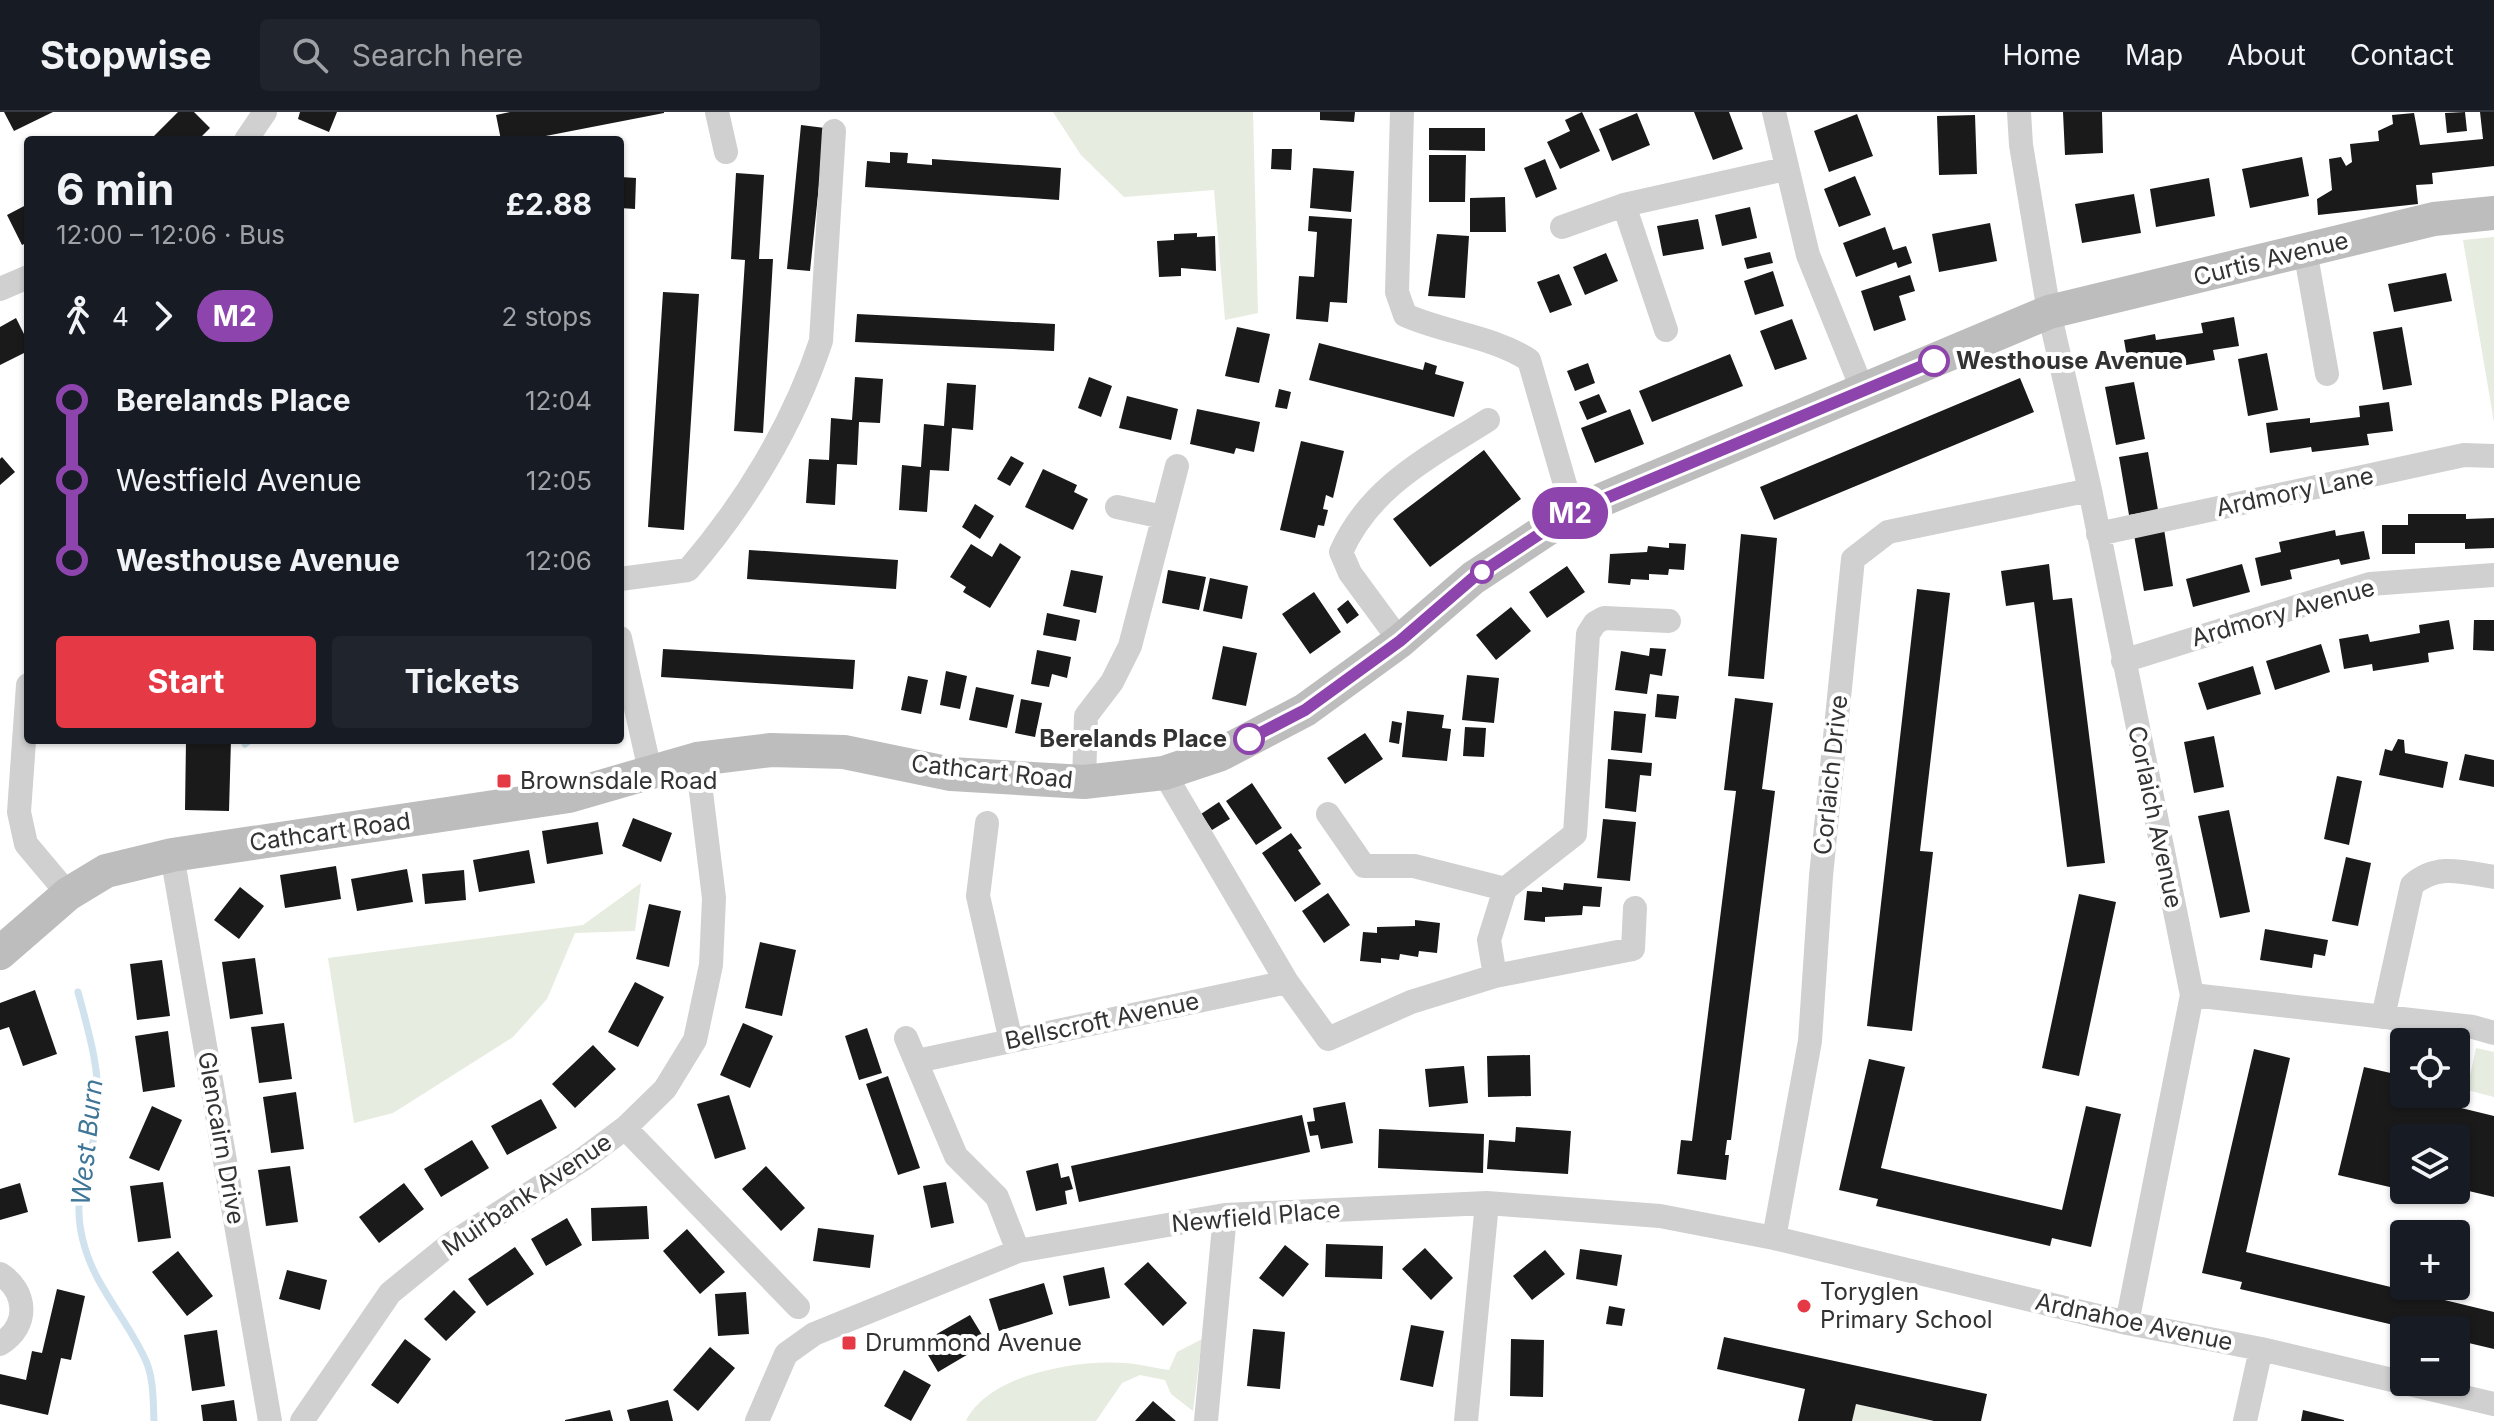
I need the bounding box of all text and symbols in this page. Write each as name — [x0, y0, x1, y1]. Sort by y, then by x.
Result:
search box — [260, 19, 820, 91]
text: Stopwise — [40, 32, 212, 78]
icon: search — [288, 33, 332, 77]
text: Search here — [352, 37, 523, 73]
text: Home — [2002, 38, 2081, 72]
text: Map — [2125, 38, 2183, 72]
text: About — [2227, 38, 2306, 72]
text: Contact — [2350, 38, 2454, 72]
text: 6 min — [56, 162, 174, 216]
text: £2.88 — [506, 186, 592, 222]
text: 12:00 – 12:06 · Bus — [56, 219, 285, 250]
street label: Curtis Avenue — [2190, 225, 2351, 292]
icon: walk — [56, 294, 100, 338]
icon: forward — [141, 294, 185, 338]
text: M2 — [213, 299, 257, 333]
text: 4 — [112, 301, 129, 332]
text: 2 stops — [502, 301, 592, 332]
marker: Westhouse Avenue — [1919, 346, 1949, 376]
place label: Westhouse Avenue — [1956, 346, 2183, 375]
text: Berelands Place — [116, 382, 351, 418]
text: 12:04 — [525, 385, 592, 416]
street label: Ardmory Lane — [2214, 461, 2376, 522]
text: Westfield Avenue — [116, 462, 362, 498]
text: 12:05 — [526, 465, 592, 496]
line badge: M2 — [1534, 487, 1606, 539]
text: M2 — [1548, 496, 1592, 530]
text: Westhouse Avenue — [116, 542, 400, 578]
text: 12:06 — [526, 545, 592, 576]
unlabelled marker — [1471, 561, 1493, 583]
street label: Ardmory Avenue — [2188, 572, 2378, 653]
button: Start — [56, 636, 316, 728]
button: Tickets — [332, 636, 592, 728]
street label: Corlaich Drive — [1808, 694, 1853, 856]
street label: Corlaich Avenue — [2122, 723, 2189, 911]
place label: Berelands Place — [1039, 724, 1227, 753]
marker: Berelands Place — [1234, 724, 1264, 754]
street label: Cathcart Road — [910, 749, 1074, 794]
place label: Brownsdale Road — [520, 766, 717, 795]
marker: Brownsdale Road — [495, 772, 513, 790]
street label: Cathcart Road — [248, 806, 412, 857]
street label: Bellscroft Avenue — [1002, 986, 1202, 1055]
map controls — [2390, 1028, 2470, 1396]
button: locate — [2390, 1028, 2470, 1108]
street label: Glencairn Drive — [192, 1049, 251, 1227]
water label: West Burn — [64, 1077, 109, 1207]
button: layers — [2390, 1124, 2470, 1204]
street label: Muirbank Avenue — [437, 1127, 617, 1262]
street label: Newfield Place — [1170, 1195, 1342, 1238]
button: + — [2390, 1220, 2470, 1300]
place label: Toryglen Primary School — [1820, 1277, 1993, 1334]
street label: Ardnahoe Avenue — [2033, 1286, 2236, 1357]
marker: Toryglen Primary School — [1795, 1297, 1813, 1315]
button: − — [2390, 1316, 2470, 1396]
place label: Drummond Avenue — [865, 1328, 1082, 1357]
marker: Drummond Avenue — [840, 1334, 858, 1352]

